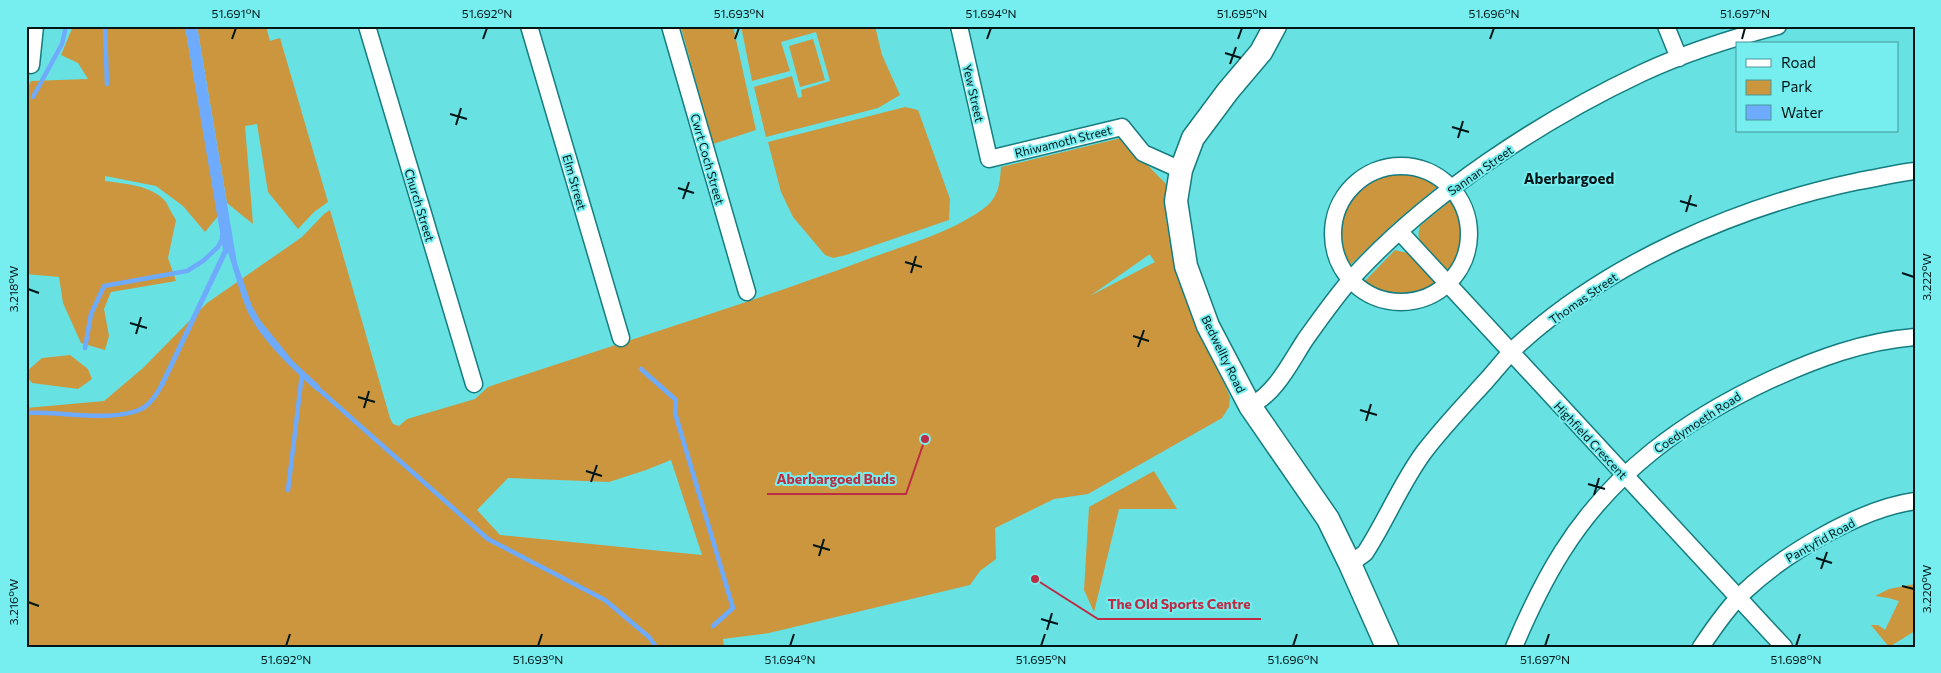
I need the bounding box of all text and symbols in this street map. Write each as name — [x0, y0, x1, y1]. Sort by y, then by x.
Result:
text: 51.691°N — [212, 6, 260, 20]
text: 51.692°N — [462, 6, 512, 20]
text: 51.693°N — [714, 6, 764, 20]
text: 51.694°N — [966, 6, 1016, 20]
text: 51.695°N — [1217, 6, 1267, 20]
text: 51.696°N — [1468, 6, 1520, 20]
text: 51.697°N — [1720, 6, 1770, 20]
legend — [1736, 42, 1898, 132]
text: Road — [1781, 53, 1816, 71]
street label: Yew Street — [961, 63, 987, 123]
text: Park — [1781, 77, 1812, 95]
text: Water — [1781, 103, 1823, 121]
street label: Cwrt Coch Street — [688, 112, 728, 206]
street label: Rhiwamoth Street — [1013, 122, 1113, 160]
street label: Sannan Street — [1445, 142, 1515, 198]
street label: Elm Street — [560, 153, 590, 211]
street label: Church Street — [402, 167, 438, 243]
district label: Aberbargoed — [1524, 169, 1614, 187]
text: 3.222°W — [1919, 253, 1933, 301]
text: 3.218°W — [6, 266, 20, 312]
street label: Thomas Street — [1546, 269, 1620, 327]
street label: Bedwellty Road — [1199, 313, 1249, 395]
street label: Coedymoeth Road — [1651, 389, 1743, 455]
street label: Highfield Crescent — [1552, 398, 1630, 482]
callout: Aberbargoed Buds — [767, 465, 906, 494]
text: Aberbargoed Buds — [776, 470, 896, 487]
street label: Pantyfid Road — [1783, 515, 1857, 565]
text: 3.220°W — [1919, 565, 1933, 613]
text: 3.216°W — [6, 579, 20, 625]
callout: The Old Sports Centre — [1098, 590, 1261, 619]
text: The Old Sports Centre — [1107, 595, 1251, 612]
text: 51.692°N — [261, 652, 311, 666]
text: 51.693°N — [513, 652, 563, 666]
text: 51.694°N — [765, 652, 815, 666]
text: 51.695°N — [1016, 652, 1066, 666]
text: 51.696°N — [1267, 652, 1319, 666]
text: 51.697°N — [1520, 652, 1570, 666]
text: 51.698°N — [1770, 652, 1822, 666]

